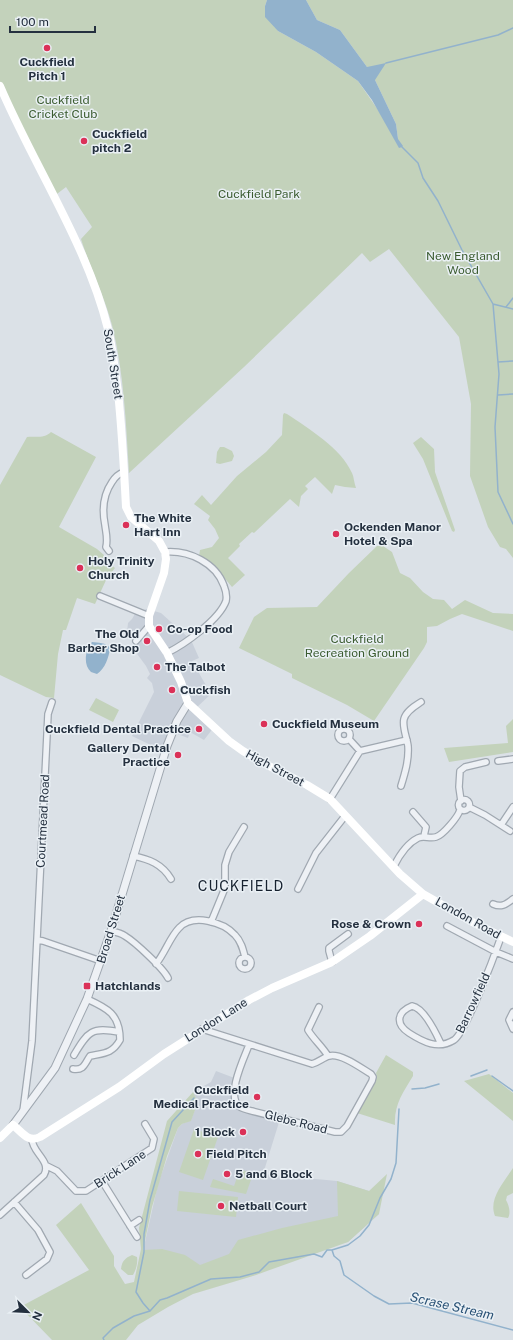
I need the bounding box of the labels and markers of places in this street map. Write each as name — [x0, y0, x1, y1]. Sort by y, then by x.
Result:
marker: Cuckfield Pitch 1 — [42, 43, 52, 53]
place label: Cuckfield Pitch 1 — [19, 55, 75, 83]
place label: Cuckfield pitch 2 — [92, 127, 147, 155]
marker: Cuckfield pitch 2 — [79, 136, 89, 146]
place label: The White Hart Inn — [134, 511, 192, 539]
marker: The White Hart Inn — [121, 520, 131, 530]
place label: Ockenden Manor Hotel & Spa — [344, 520, 441, 548]
marker: Ockenden Manor Hotel & Spa — [331, 529, 341, 539]
place label: Holy Trinity Church — [88, 554, 155, 582]
marker: Holy Trinity Church — [75, 563, 85, 573]
place label: Co-op Food — [167, 622, 233, 636]
marker: Co-op Food — [154, 624, 164, 634]
place label: The Old Barber Shop — [68, 627, 139, 655]
marker: The Old Barber Shop — [142, 636, 152, 646]
place label: The Talbot — [165, 660, 225, 674]
marker: The Talbot — [152, 662, 162, 672]
place label: Cuckfish — [180, 683, 231, 697]
marker: Cuckfish — [167, 685, 177, 695]
place label: Cuckfield Museum — [272, 717, 379, 731]
marker: Cuckfield Museum — [259, 719, 269, 729]
place label: Cuckfield Dental Practice — [45, 722, 191, 736]
marker: Cuckfield Dental Practice — [194, 724, 204, 734]
place label: Gallery Dental Practice — [87, 741, 170, 769]
marker: Gallery Dental Practice — [173, 750, 183, 760]
place label: Rose & Crown — [331, 917, 411, 931]
marker: Rose & Crown — [414, 919, 424, 929]
place label: Hatchlands — [95, 979, 161, 993]
marker: Hatchlands — [82, 981, 92, 991]
place label: Cuckfield Medical Practice — [153, 1083, 249, 1111]
marker: Cuckfield Medical Practice — [252, 1092, 262, 1102]
place label: 1 Block — [195, 1125, 235, 1139]
marker: 1 Block — [238, 1127, 248, 1137]
place label: Field Pitch — [206, 1147, 267, 1161]
marker: Field Pitch — [193, 1149, 203, 1159]
place label: 5 and 6 Block — [235, 1167, 313, 1181]
marker: 5 and 6 Block — [222, 1169, 232, 1179]
place label: Netball Court — [229, 1199, 307, 1213]
marker: Netball Court — [216, 1201, 226, 1211]

